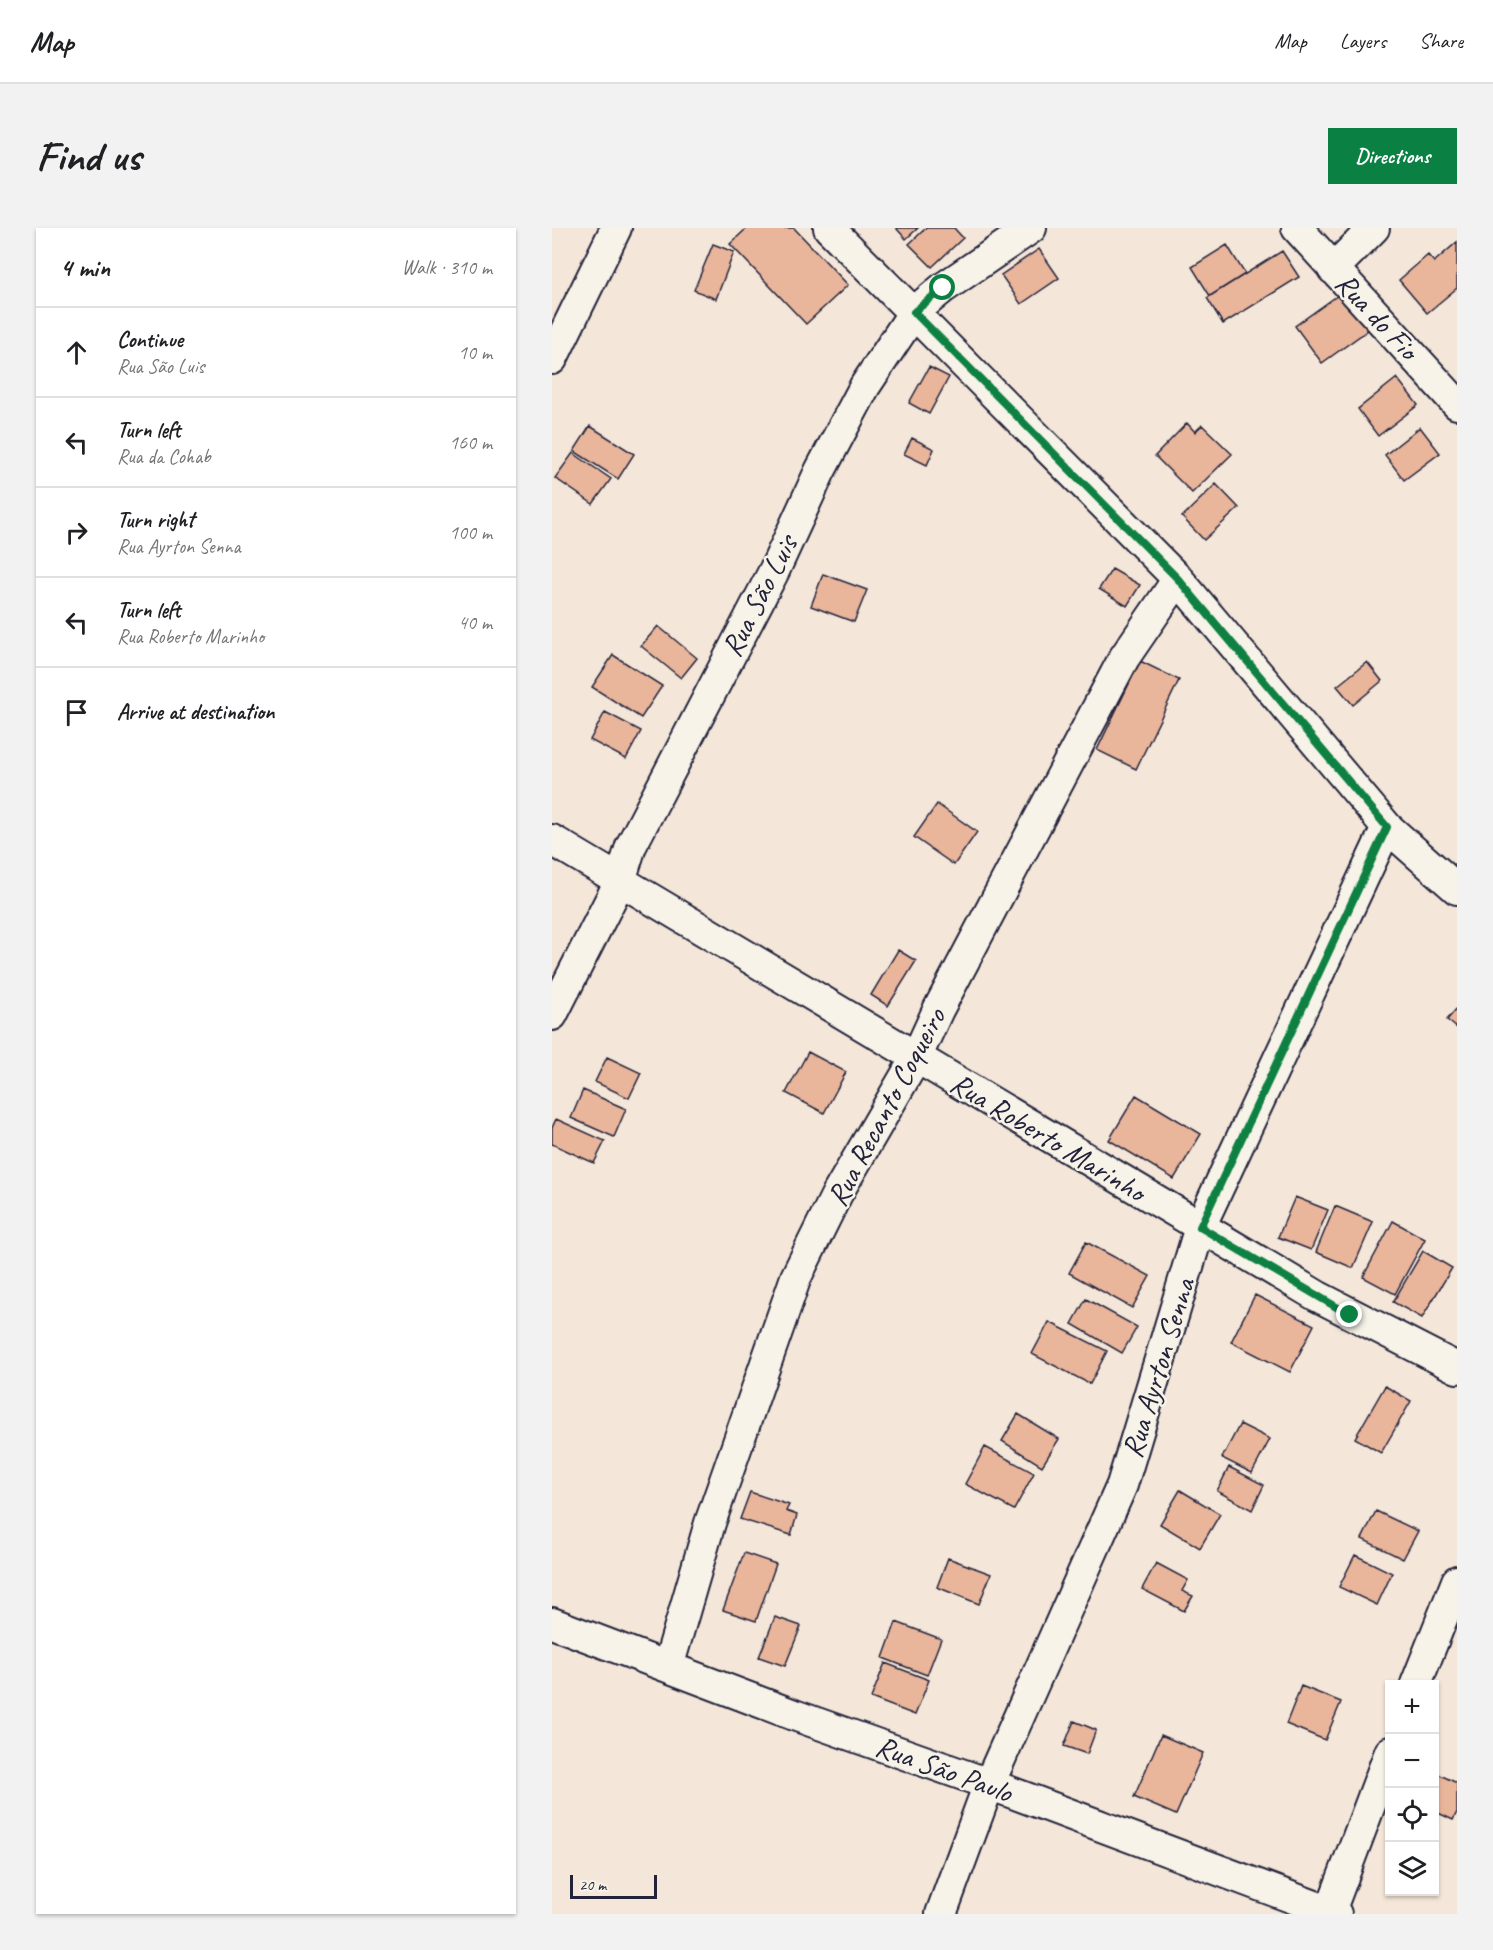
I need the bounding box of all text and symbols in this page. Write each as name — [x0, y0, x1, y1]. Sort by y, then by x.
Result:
text: Map — [30, 24, 73, 59]
text: Map — [1274, 28, 1307, 54]
text: Layers — [1340, 28, 1386, 54]
text: Share — [1419, 28, 1463, 54]
button: Directions — [1328, 128, 1457, 184]
text: Find us — [36, 130, 141, 183]
text: 4 min — [60, 251, 110, 284]
text: Walk · 310 m — [402, 255, 492, 280]
street label: Rua do Fio — [1327, 265, 1429, 370]
route start — [929, 274, 955, 300]
text: Continue — [117, 326, 183, 354]
icon: ahead — [60, 336, 93, 369]
text: 10 m — [458, 340, 492, 365]
text: Rua São Luis — [117, 354, 204, 379]
text: Turn left — [117, 416, 181, 444]
icon: left — [60, 426, 93, 459]
text: 160 m — [449, 430, 492, 455]
text: Rua da Cohab — [117, 444, 211, 469]
text: Turn right — [117, 506, 194, 534]
icon: right — [60, 516, 93, 549]
text: 100 m — [449, 520, 492, 545]
street label: Rua São Luis — [712, 527, 807, 663]
text: Rua Ayrton Senna — [117, 534, 241, 559]
text: Turn left — [117, 596, 181, 624]
icon: left — [60, 606, 93, 639]
text: 40 m — [458, 610, 492, 635]
text: Rua Roberto Marinho — [117, 624, 264, 649]
icon: arrive — [60, 696, 93, 729]
text: Arrive at destination — [117, 698, 274, 726]
street label: Rua Recanto Coqueiro — [818, 1000, 955, 1213]
street label: Rua Roberto Marinho — [944, 1064, 1155, 1212]
street label: Rua Ayrton Senna — [1113, 1272, 1204, 1462]
route end — [1336, 1301, 1362, 1327]
map controls — [1385, 1680, 1439, 1896]
button: + — [1385, 1680, 1439, 1734]
street label: Rua São Paulo — [871, 1727, 1019, 1812]
button: − — [1385, 1734, 1439, 1788]
button: locate — [1385, 1788, 1439, 1842]
button: layers — [1385, 1842, 1439, 1896]
scale bar — [570, 1872, 657, 1900]
text: 20 m — [579, 1875, 606, 1895]

